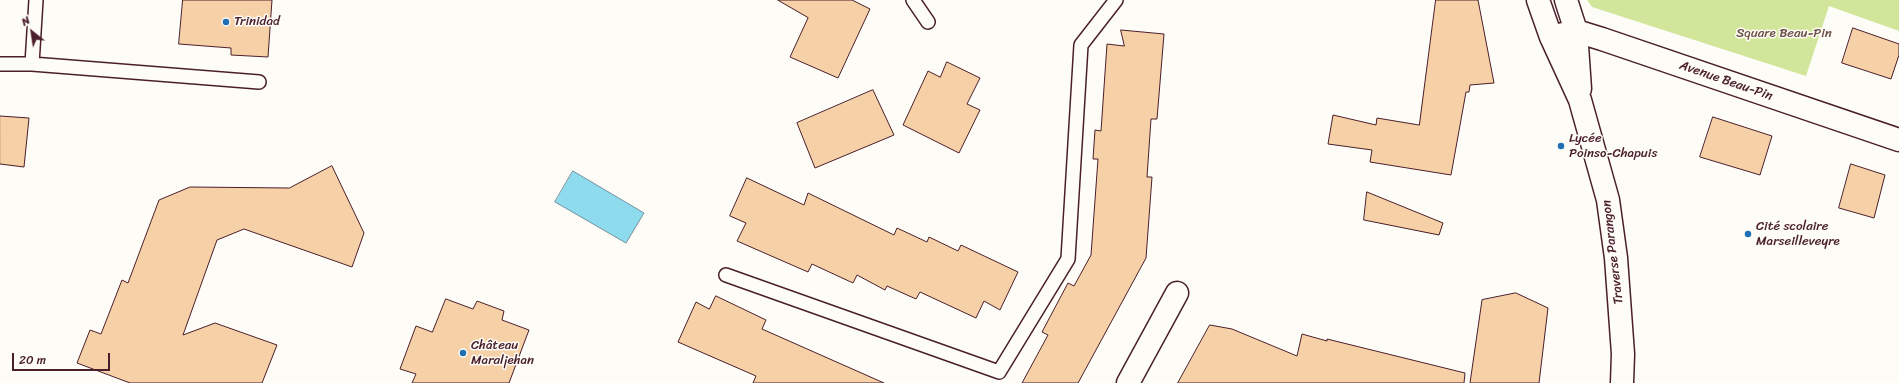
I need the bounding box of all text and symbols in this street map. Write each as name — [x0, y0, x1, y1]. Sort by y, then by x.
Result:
text: N — [18, 11, 34, 31]
north arrow — [12, 12, 52, 52]
place label: Trinidad — [234, 14, 280, 30]
marker: Trinidad — [221, 17, 231, 27]
park label: Square Beau-Pin — [1736, 26, 1832, 42]
street label: Avenue Beau-Pin — [1677, 58, 1775, 104]
place label: Lycée Poinso-Chapuis — [1569, 131, 1657, 162]
marker: Lycée Poinso-Chapuis — [1556, 141, 1566, 151]
street label: Traverse Parangon — [1599, 199, 1627, 305]
place label: Cité scolaire Marseilleveyre — [1756, 219, 1840, 250]
marker: Cité scolaire Marseilleveyre — [1743, 229, 1753, 239]
place label: Château Maraljehan — [471, 338, 534, 369]
scale bar — [14, 345, 112, 371]
marker: Château Maraljehan — [458, 348, 468, 358]
text: 20 m — [19, 349, 46, 371]

